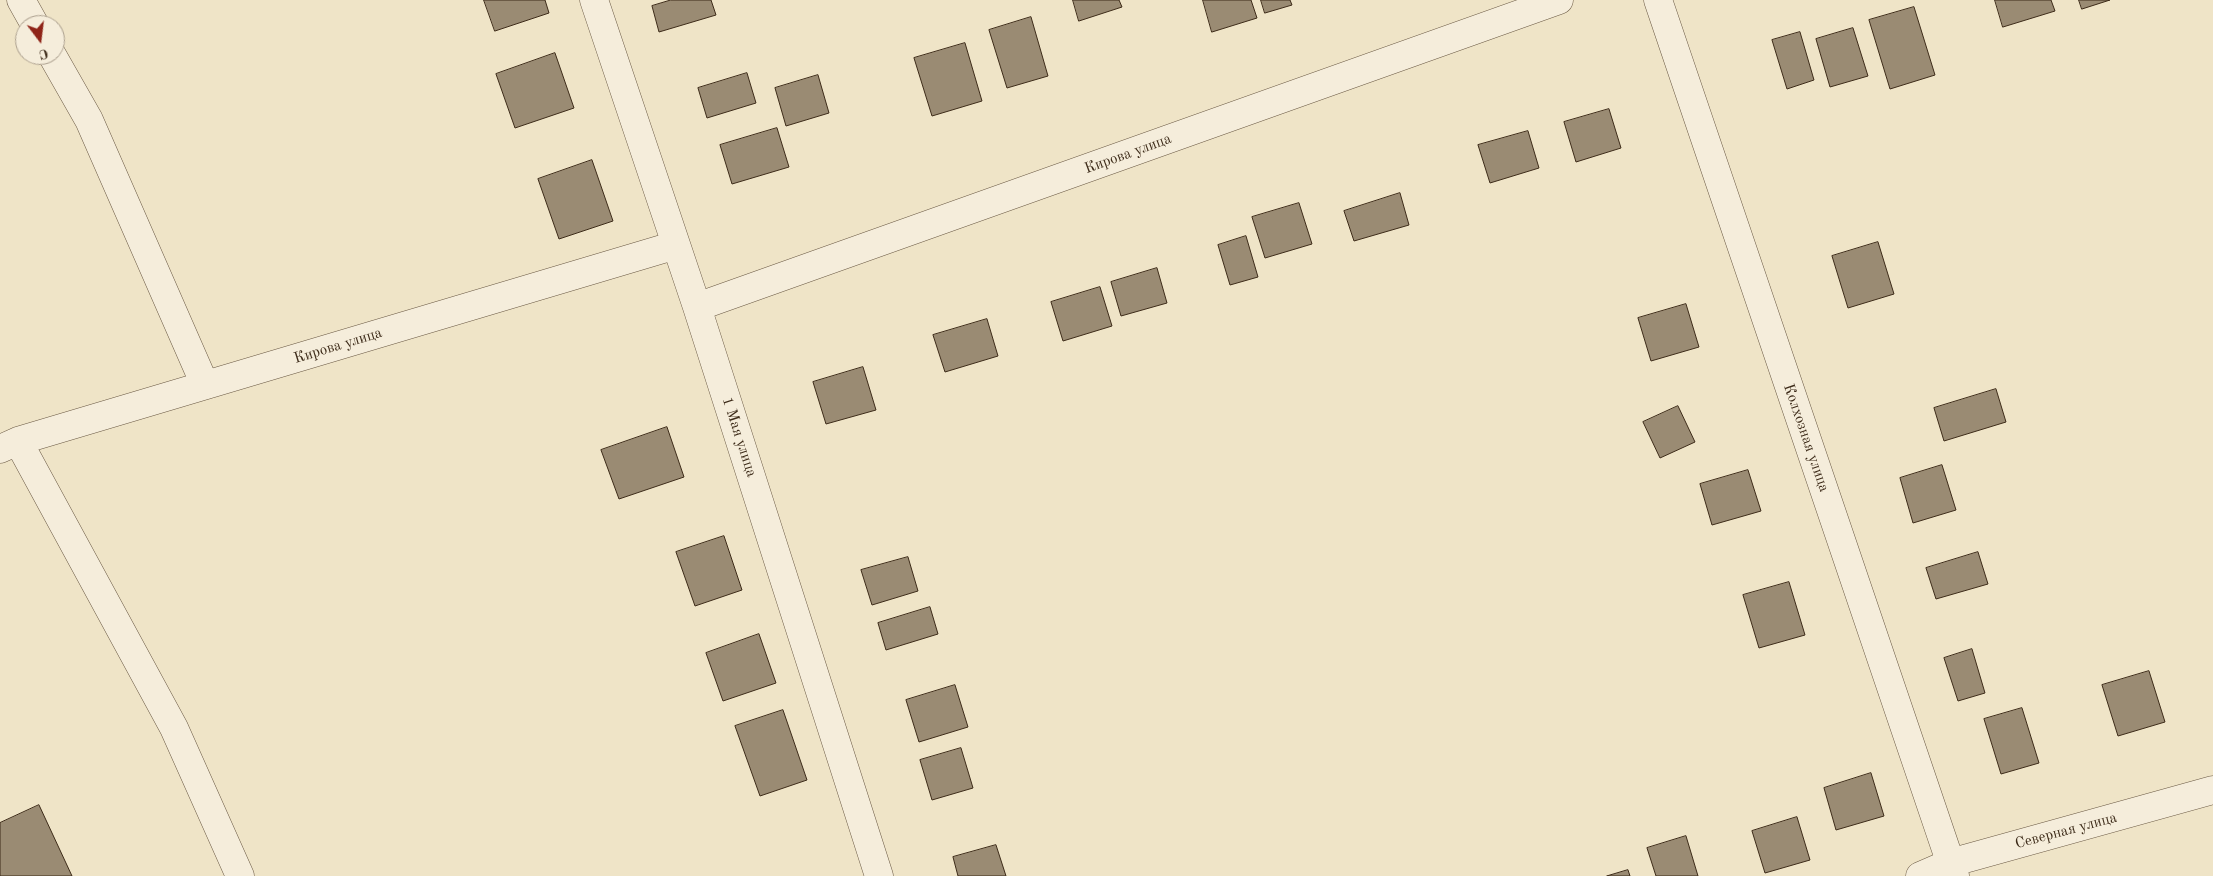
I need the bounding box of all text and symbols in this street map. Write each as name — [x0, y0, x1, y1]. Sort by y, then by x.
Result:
north arrow — [15, 15, 65, 65]
text: С — [37, 46, 50, 61]
street label: Кирова улица — [1082, 130, 1174, 178]
street label: Кирова улица — [292, 324, 384, 368]
street label: Колхозная улица — [1779, 382, 1833, 494]
street label: 1 Мая улица — [718, 395, 760, 479]
street label: Северная улица — [2013, 809, 2119, 853]

